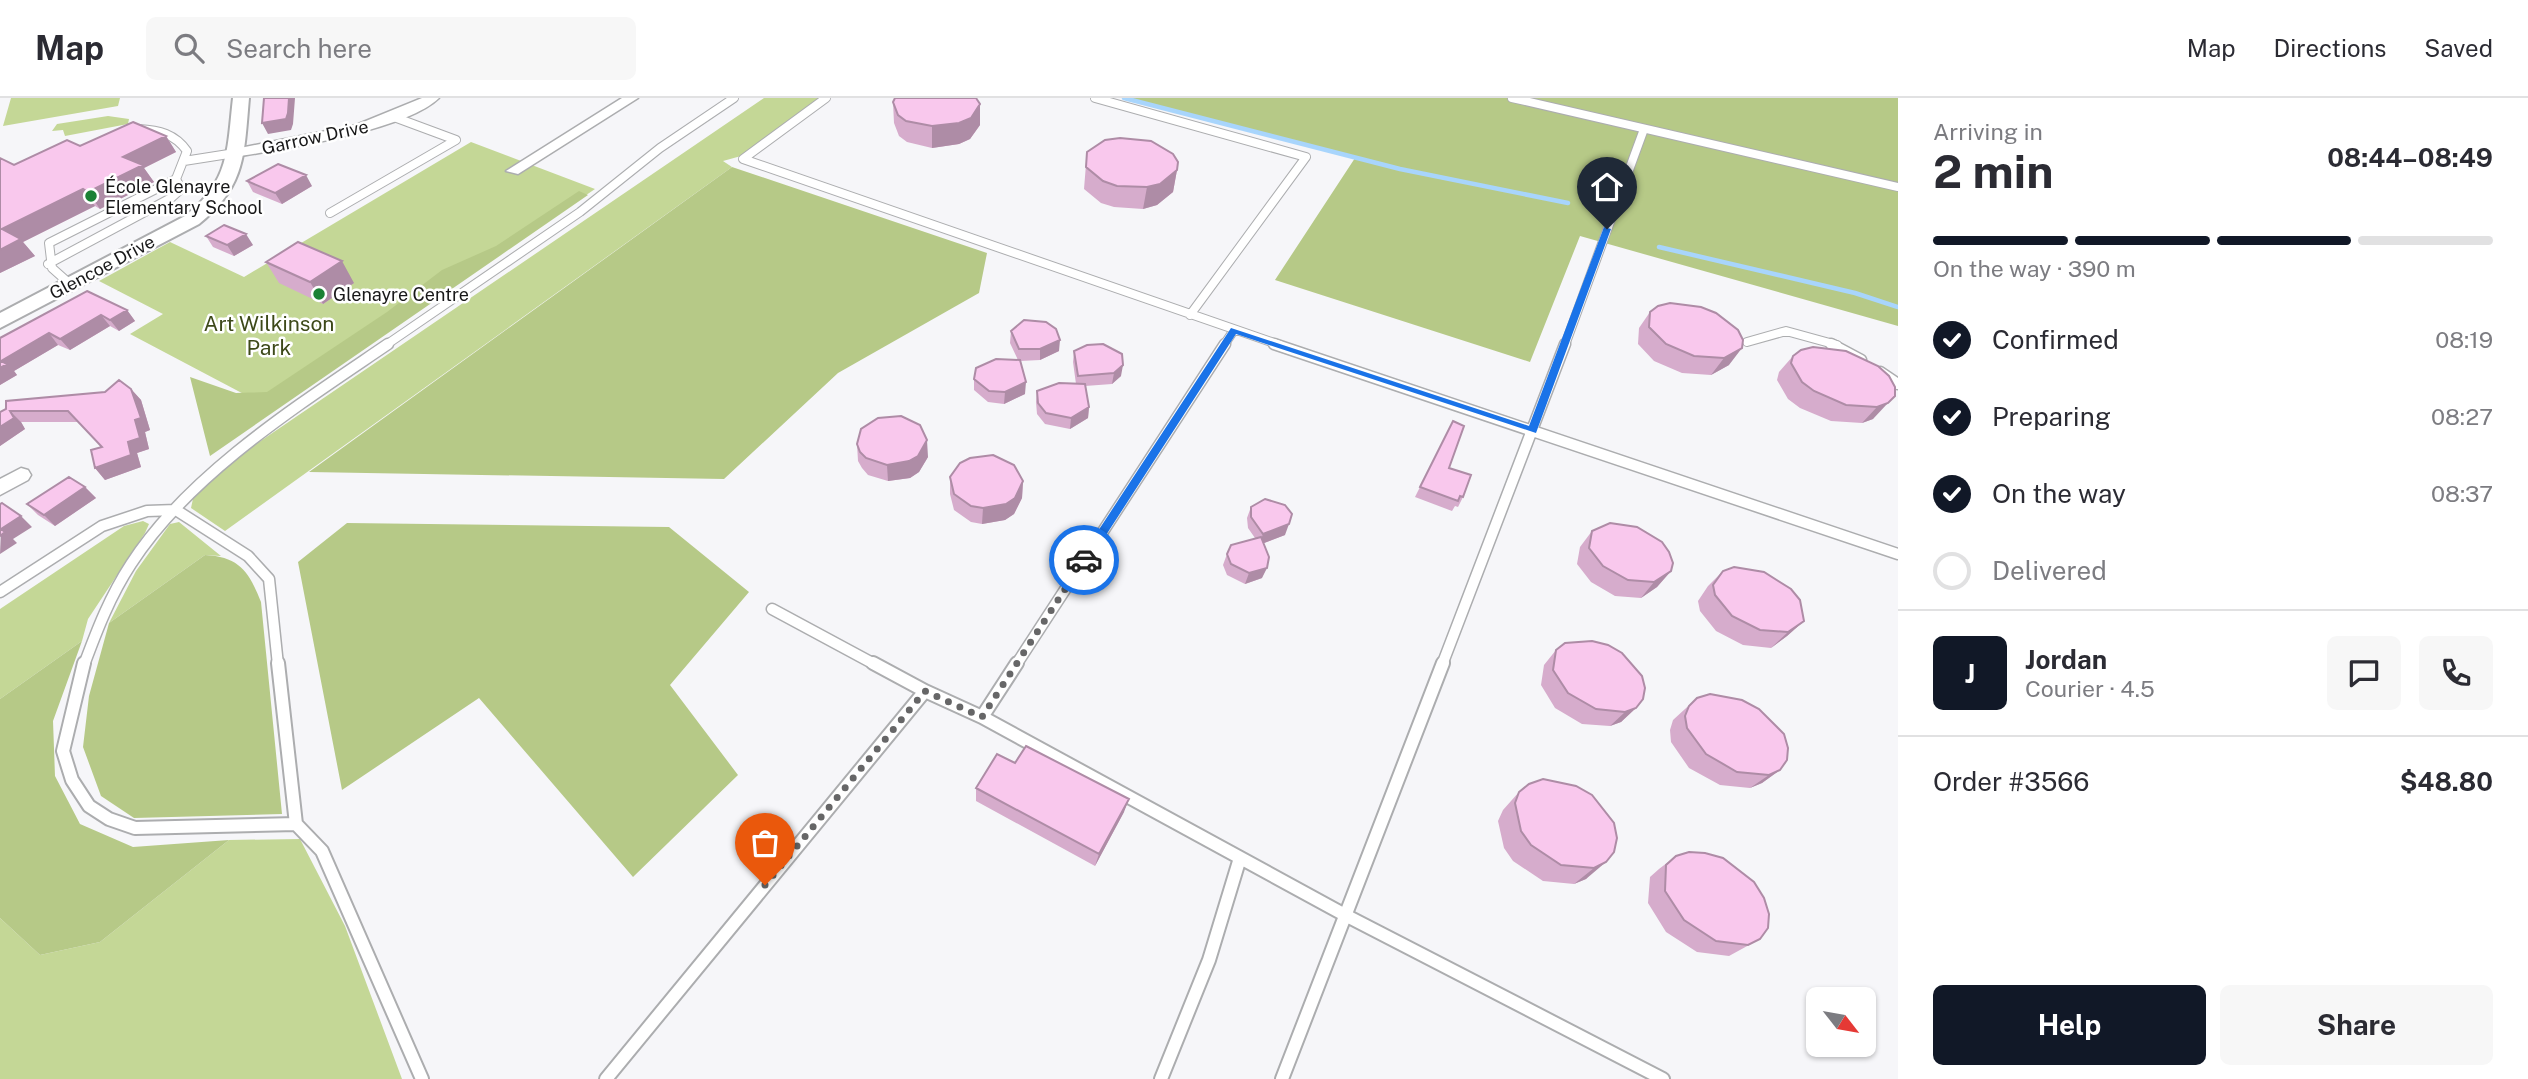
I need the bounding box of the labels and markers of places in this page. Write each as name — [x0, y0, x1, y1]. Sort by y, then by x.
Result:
pin — [1577, 157, 1637, 229]
place label: École Glenayre Elementary School — [105, 175, 263, 218]
marker: École Glenayre Elementary School — [83, 188, 99, 204]
place label: Glenayre Centre — [333, 284, 469, 305]
marker: Glenayre Centre — [311, 286, 327, 302]
pin — [735, 813, 795, 885]

